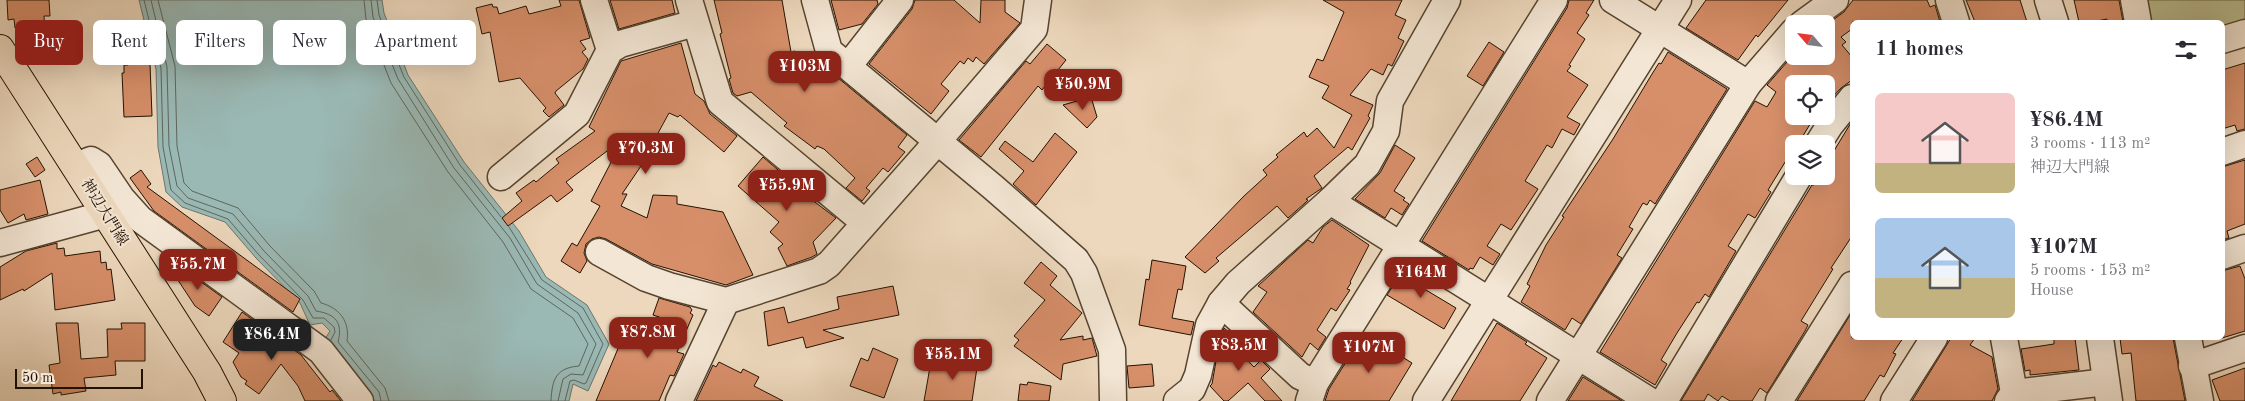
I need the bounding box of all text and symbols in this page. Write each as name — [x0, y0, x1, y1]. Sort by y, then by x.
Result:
north arrow — [1785, 15, 1835, 65]
map controls — [1785, 15, 1835, 185]
chip: Buy — [15, 20, 83, 65]
chip: Rent — [93, 20, 166, 65]
chip: Filters — [176, 20, 263, 65]
chip: New — [273, 20, 346, 65]
chip: Apartment — [356, 20, 476, 65]
icon: filters — [2172, 36, 2200, 64]
text: 11 homes — [1875, 39, 1963, 60]
pin: ¥103M — [770, 51, 840, 93]
text: ¥103M — [779, 59, 831, 75]
pin: ¥50.9M — [1042, 68, 1124, 111]
button: locate — [1785, 75, 1835, 125]
text: ¥50.9M — [1055, 77, 1111, 93]
text: ¥86.4M — [2030, 110, 2103, 131]
icon: home — [1915, 113, 1975, 173]
pin: ¥70.3M — [605, 132, 687, 175]
button: layers — [1785, 135, 1835, 185]
text: 3 rooms · 113 m² — [2030, 136, 2150, 152]
text: ¥70.3M — [618, 141, 674, 157]
text: 神辺大門線 — [2030, 160, 2110, 176]
pin: ¥55.9M — [746, 170, 828, 212]
street label: 神辺大門線 — [77, 176, 132, 249]
text: ¥55.9M — [759, 178, 815, 194]
text: ¥107M — [2030, 237, 2097, 258]
icon: home — [1915, 238, 1975, 298]
pin: ¥55.7M — [157, 248, 239, 291]
pin: ¥164M — [1386, 256, 1456, 299]
text: ¥55.7M — [170, 257, 226, 273]
text: 5 rooms · 153 m² — [2030, 263, 2150, 279]
text: ¥164M — [1395, 265, 1447, 281]
text: House — [2030, 283, 2073, 299]
pin: ¥87.8M — [607, 316, 689, 359]
pin: ¥86.4M — [231, 318, 313, 361]
text: ¥87.8M — [620, 325, 676, 341]
text: ¥86.4M — [244, 327, 300, 343]
pin: ¥83.5M — [1198, 330, 1280, 372]
pin: ¥107M — [1334, 332, 1404, 374]
pin: ¥55.1M — [912, 338, 994, 381]
text: ¥83.5M — [1211, 338, 1267, 354]
text: ¥107M — [1343, 340, 1395, 356]
text: ¥55.1M — [925, 347, 981, 363]
scale bar — [15, 366, 142, 389]
text: 50 m — [22, 371, 53, 385]

